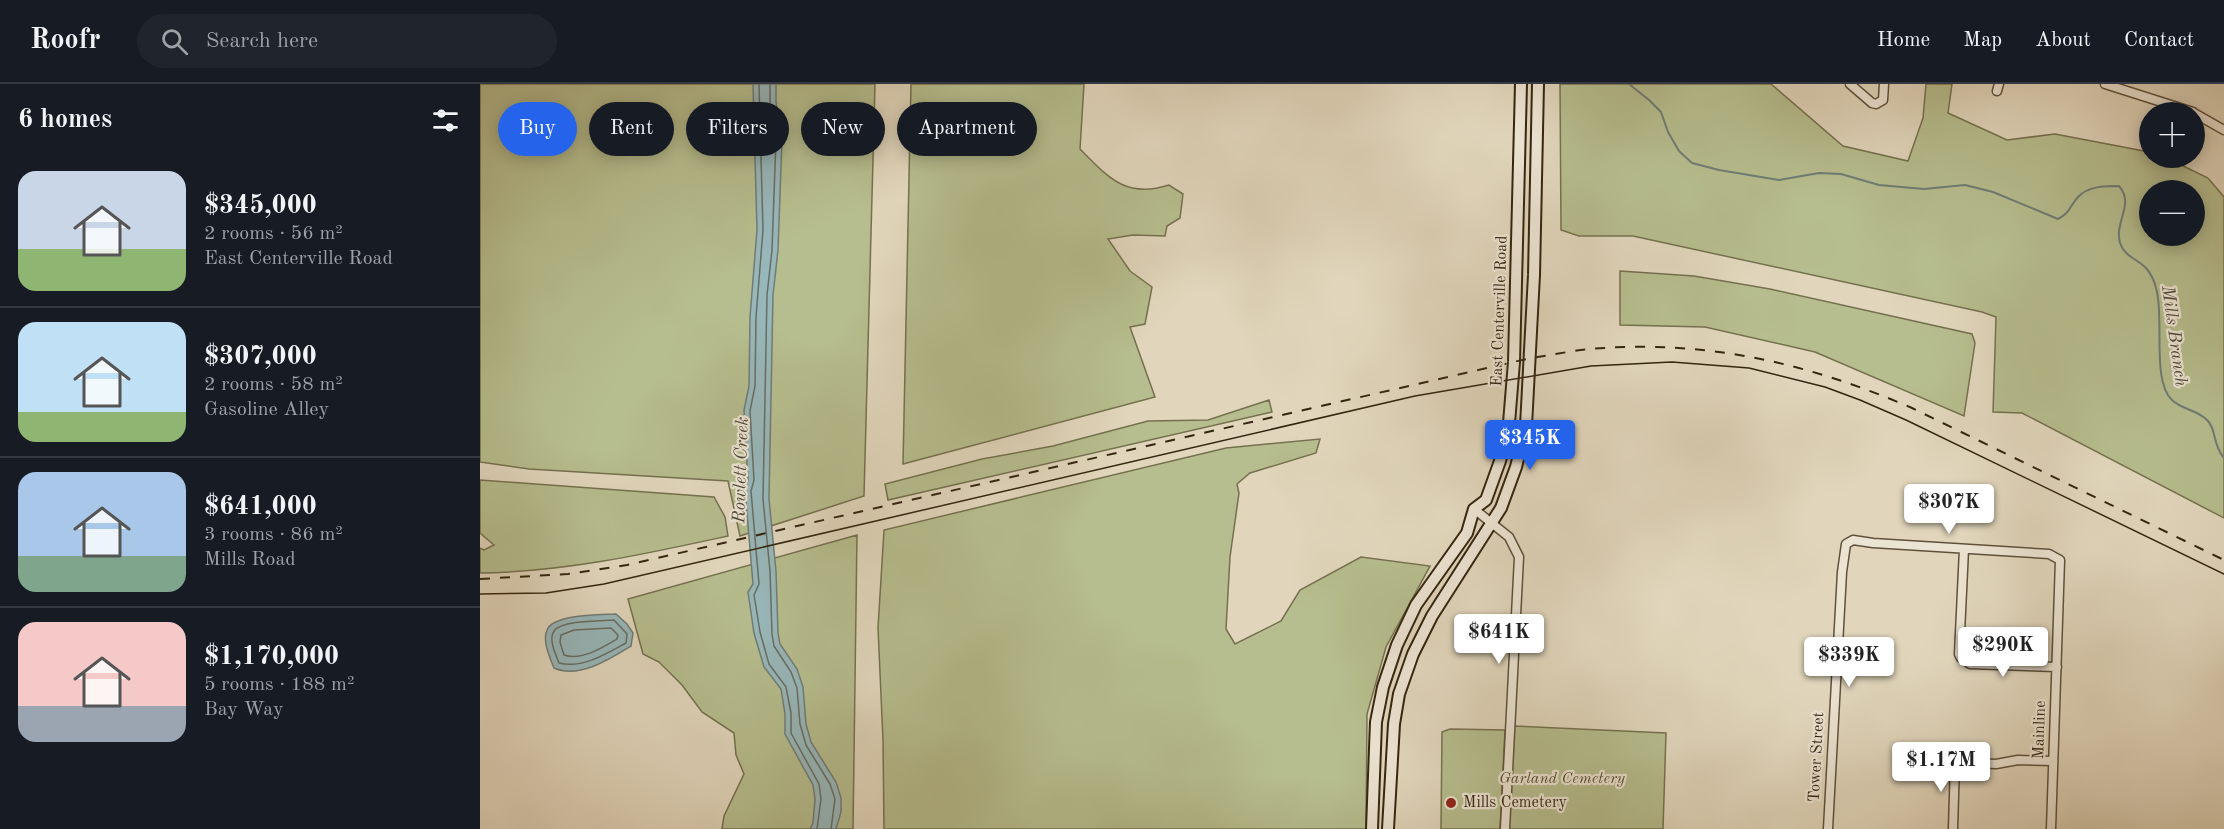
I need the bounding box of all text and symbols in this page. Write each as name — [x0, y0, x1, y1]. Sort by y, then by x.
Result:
search box — [137, 14, 557, 68]
icon: search — [158, 25, 191, 58]
text: Roofr — [30, 27, 101, 55]
text: Search here — [206, 30, 318, 52]
text: Home — [1877, 30, 1930, 51]
text: Map — [1963, 30, 2002, 51]
text: About — [2035, 30, 2091, 51]
text: Contact — [2124, 30, 2194, 51]
chip: Buy — [498, 102, 577, 156]
chip: Rent — [589, 102, 674, 156]
chip: Filters — [686, 102, 789, 156]
chip: New — [801, 102, 885, 156]
chip: Apartment — [897, 102, 1037, 156]
map controls — [2139, 102, 2205, 246]
button: + — [2139, 102, 2205, 168]
icon: filters — [429, 104, 462, 137]
text: 6 homes — [18, 107, 112, 133]
button: − — [2139, 180, 2205, 246]
text: $345,000 — [204, 193, 317, 219]
icon: home — [66, 195, 138, 267]
text: 2 rooms · 56 m² — [204, 224, 343, 244]
street label: East Centerville Road — [1489, 235, 1511, 387]
text: East Centerville Road — [204, 249, 393, 269]
water label: Mills Branch — [2158, 283, 2190, 388]
text: $307,000 — [204, 344, 317, 370]
icon: home — [66, 346, 138, 418]
text: 2 rooms · 58 m² — [204, 375, 343, 395]
text: Gasoline Alley — [204, 400, 329, 420]
water label: Rowlett Creek — [730, 416, 752, 525]
pin: $345K — [1488, 420, 1572, 471]
text: $345K — [1499, 429, 1561, 449]
pin: $307K — [1907, 484, 1991, 535]
text: $307K — [1918, 493, 1980, 513]
text: $641,000 — [204, 494, 317, 520]
icon: home — [66, 496, 138, 568]
text: 3 rooms · 86 m² — [204, 525, 343, 545]
text: Mills Road — [204, 550, 296, 570]
pin: $641K — [1457, 614, 1541, 665]
text: $641K — [1468, 623, 1530, 643]
pin: $290K — [1961, 627, 2045, 678]
text: $290K — [1972, 636, 2034, 656]
pin: $339K — [1807, 637, 1891, 688]
text: $1,170,000 — [204, 644, 339, 670]
icon: home — [66, 646, 138, 718]
text: $339K — [1818, 646, 1880, 666]
text: 5 rooms · 188 m² — [204, 675, 354, 695]
text: Bay Way — [204, 700, 283, 720]
street label: Mainline — [2031, 700, 2049, 760]
street label: Tower Street — [1807, 711, 1827, 803]
pin: $1.17M — [1892, 742, 1990, 793]
text: $1.17M — [1906, 751, 1976, 771]
park label: Garland Cemetery — [1499, 771, 1626, 787]
place label: Mills Cemetery — [1463, 795, 1567, 811]
marker: Mills Cemetery — [1444, 796, 1458, 810]

